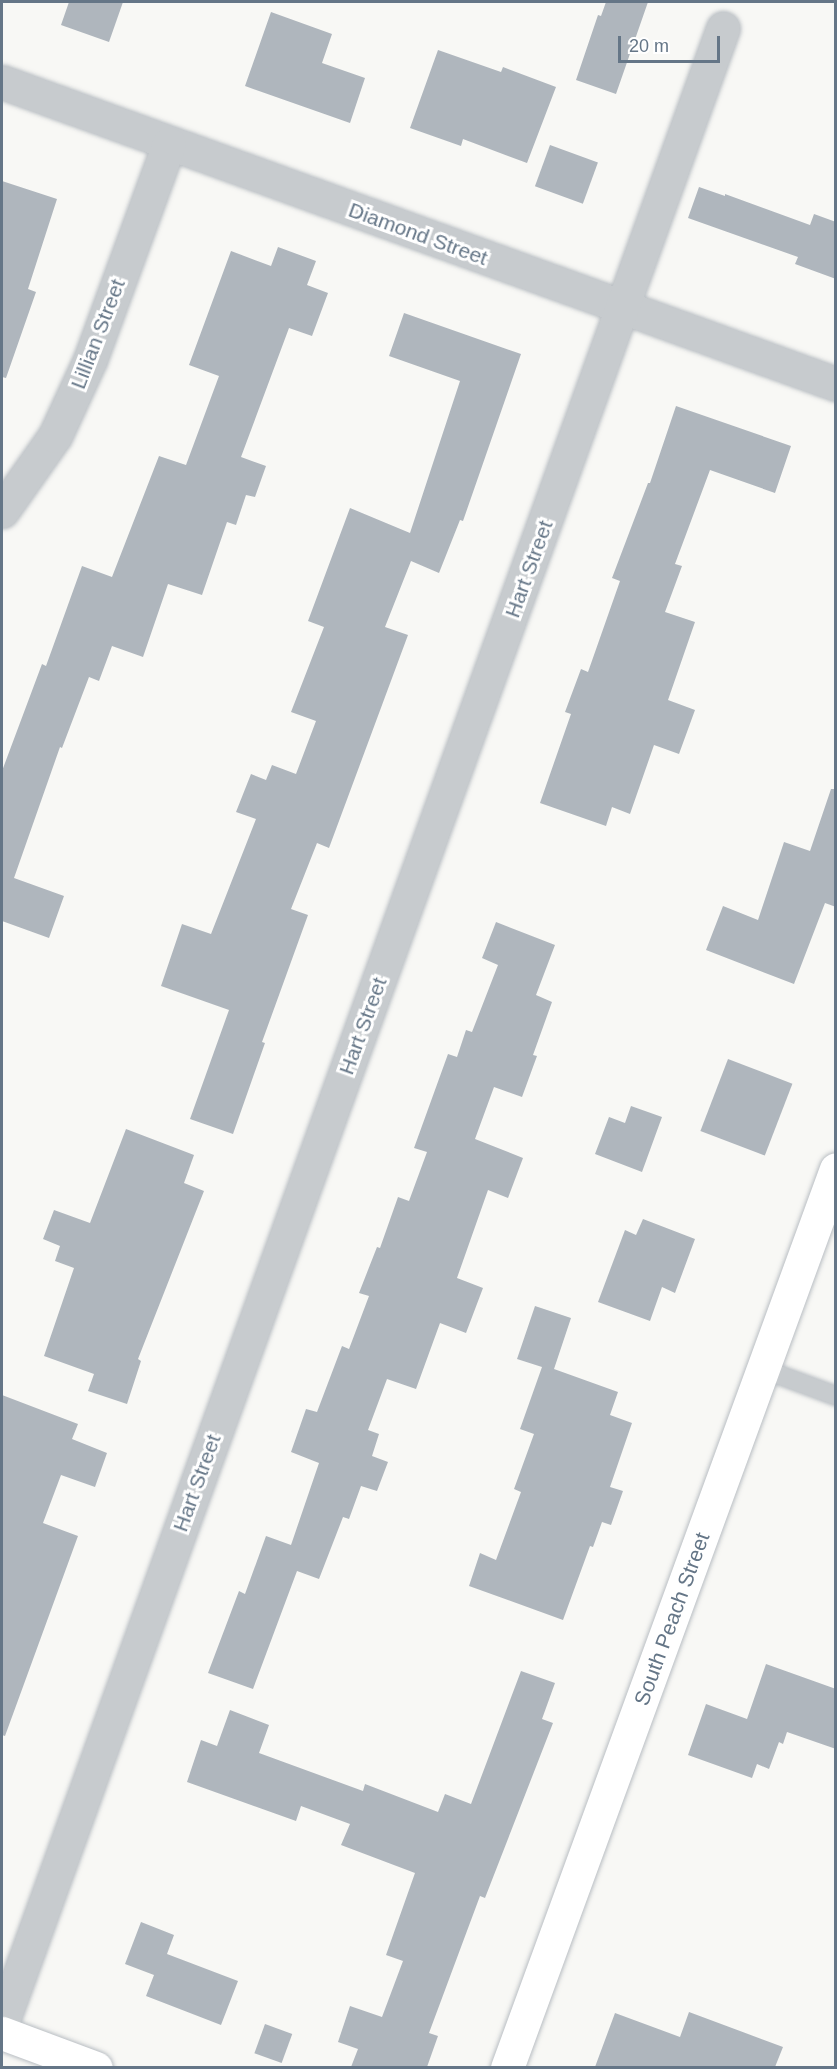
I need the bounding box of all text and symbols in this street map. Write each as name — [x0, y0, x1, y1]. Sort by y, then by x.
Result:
scale bar — [621, 24, 723, 62]
text: 20 m — [629, 36, 669, 56]
street label: Diamond Street — [345, 197, 491, 271]
street label: Lillian Street — [66, 276, 130, 392]
street label: Hart Street — [500, 517, 558, 621]
street label: Hart Street — [334, 974, 392, 1078]
street label: Hart Street — [168, 1431, 226, 1535]
street label: South Peach Street — [629, 1529, 715, 1709]

